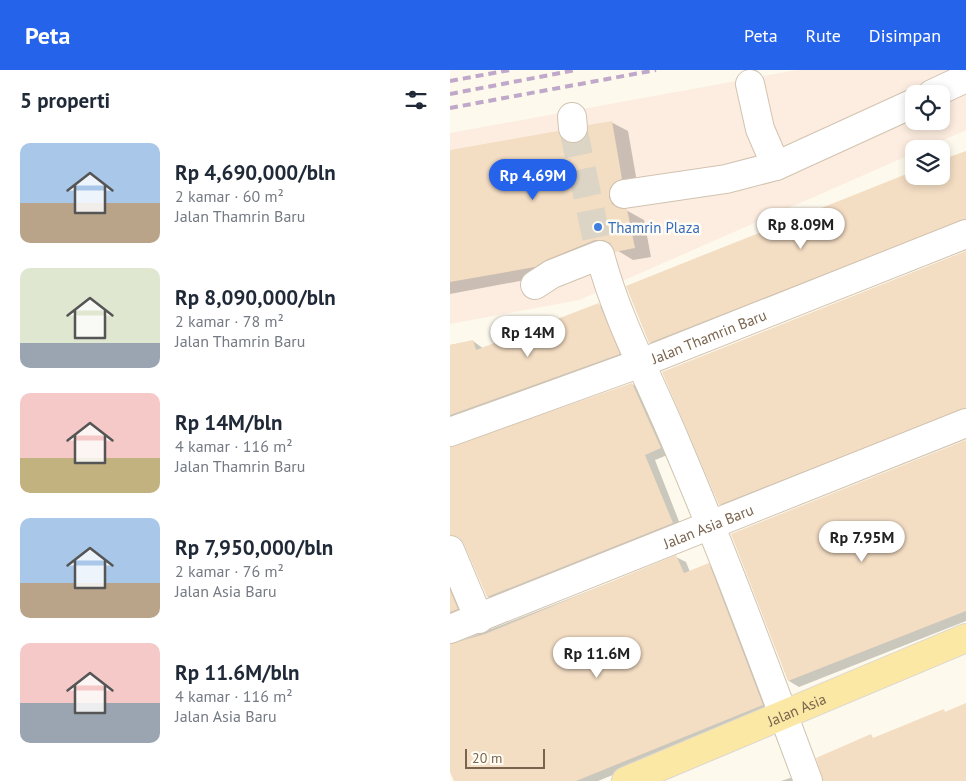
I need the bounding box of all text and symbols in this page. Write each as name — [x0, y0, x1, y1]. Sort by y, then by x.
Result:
text: Peta — [25, 20, 70, 51]
text: Peta — [744, 24, 778, 47]
text: Rute — [806, 24, 841, 47]
text: Disimpan — [869, 24, 941, 47]
map controls — [905, 85, 950, 185]
button: locate — [905, 85, 950, 130]
icon: filters — [402, 86, 430, 114]
text: 5 properti — [20, 87, 110, 114]
button: layers — [905, 140, 950, 185]
pin: Rp 4.69M — [481, 158, 585, 201]
text: Rp 4,690,000/bln — [175, 159, 336, 186]
icon: home — [60, 163, 120, 223]
text: Rp 4.69M — [500, 165, 566, 185]
text: 2 kamar · 60 m² — [175, 186, 284, 206]
text: Jalan Thamrin Baru — [175, 206, 305, 226]
pin: Rp 8.09M — [749, 208, 853, 250]
text: Rp 8.09M — [768, 214, 834, 234]
place label: Thamrin Plaza — [608, 218, 700, 237]
marker: Thamrin Plaza — [592, 221, 604, 233]
text: Rp 8,090,000/bln — [175, 284, 336, 311]
icon: home — [60, 288, 120, 348]
street label: Jalan Thamrin Baru — [647, 305, 769, 368]
text: 2 kamar · 78 m² — [175, 311, 284, 331]
pin: Rp 14M — [487, 316, 569, 358]
text: Rp 14M — [501, 322, 555, 342]
text: Jalan Thamrin Baru — [175, 331, 305, 351]
text: Rp 14M/bln — [175, 409, 282, 436]
icon: home — [60, 413, 120, 473]
text: 4 kamar · 116 m² — [175, 436, 293, 456]
text: Jalan Thamrin Baru — [175, 456, 305, 476]
street label: Jalan Asia Baru — [659, 499, 756, 553]
pin: Rp 7.95M — [810, 520, 914, 563]
text: Rp 7.95M — [830, 527, 894, 547]
text: Rp 7,950,000/bln — [175, 534, 333, 561]
icon: home — [60, 538, 120, 598]
text: 2 kamar · 76 m² — [175, 561, 284, 581]
text: Jalan Asia Baru — [175, 581, 277, 601]
pin: Rp 11.6M — [545, 636, 649, 679]
text: Rp 11.6M — [564, 643, 630, 663]
text: Rp 11.6M/bln — [175, 659, 299, 686]
icon: home — [60, 663, 120, 723]
text: 4 kamar · 116 m² — [175, 686, 293, 706]
street label: Jalan Asia — [763, 688, 829, 730]
text: Jalan Asia Baru — [175, 706, 277, 726]
scale bar — [465, 746, 545, 769]
text: 20 m — [472, 749, 502, 767]

